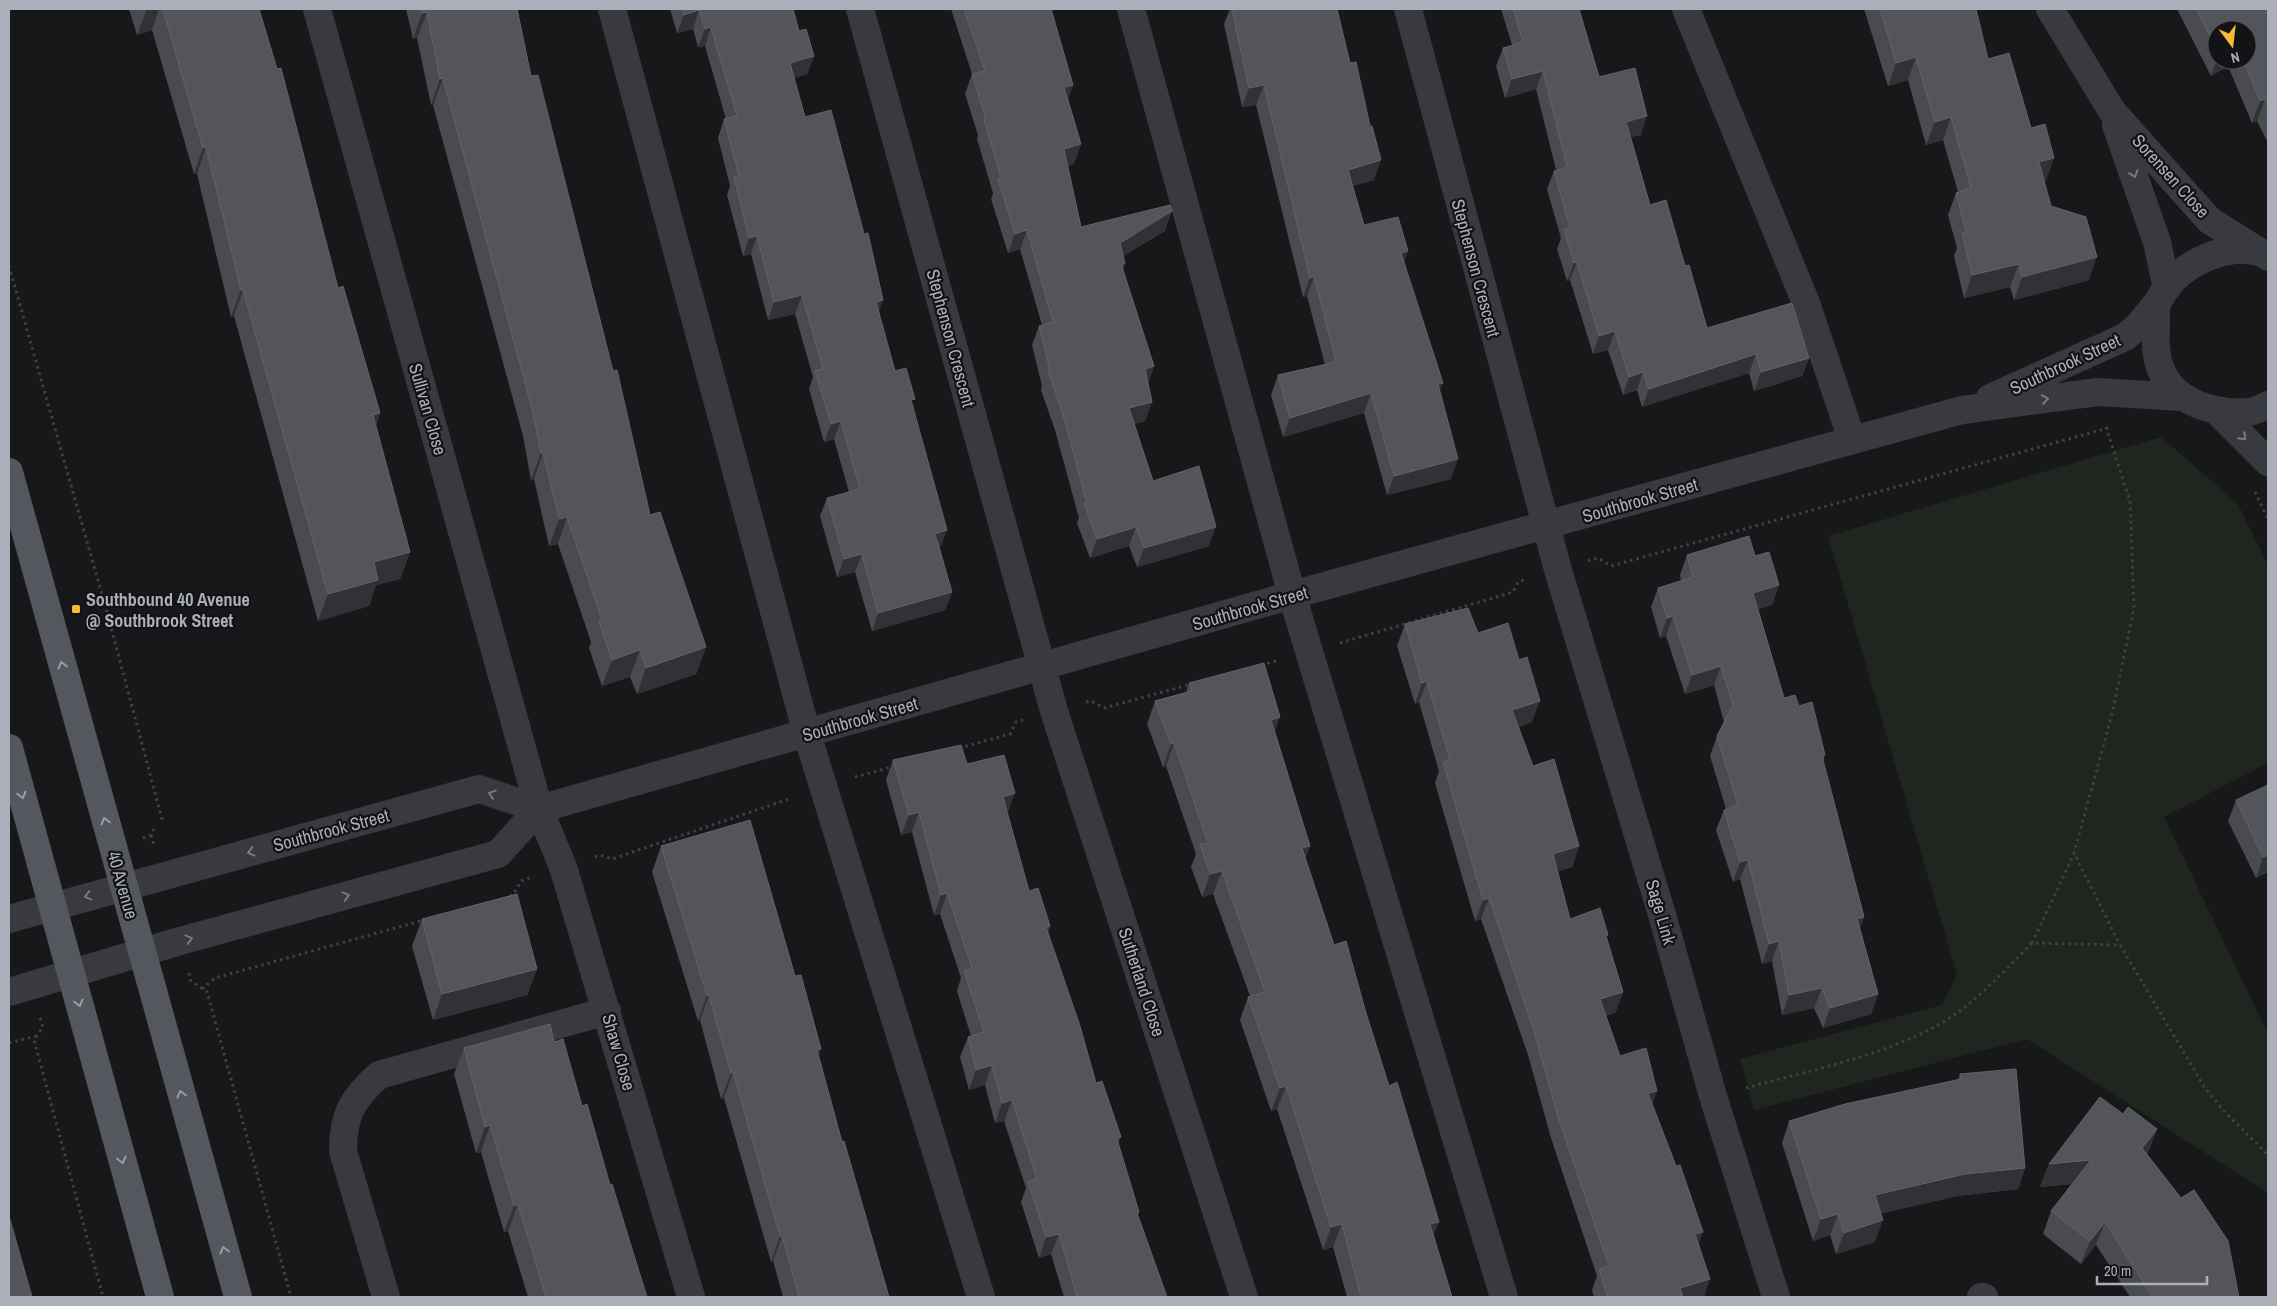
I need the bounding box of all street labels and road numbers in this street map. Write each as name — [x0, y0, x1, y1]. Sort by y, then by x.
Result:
street label: Sorensen Close — [2127, 129, 2215, 223]
street label: Stephenson Crescent — [1446, 196, 1506, 340]
street label: Stephenson Crescent — [921, 266, 981, 410]
street label: Southbrook Street — [2006, 328, 2124, 400]
street label: Sullivan Close — [403, 360, 453, 458]
street label: Southbrook Street — [1579, 472, 1701, 528]
street label: Southbrook Street — [1189, 580, 1311, 636]
street label: Southbrook Street — [799, 691, 921, 747]
street label: Southbrook Street — [270, 803, 392, 857]
street label: 40 Avenue — [101, 848, 145, 922]
street label: Sage Link — [1640, 877, 1682, 948]
street label: Sutherland Close — [1113, 924, 1171, 1040]
street label: Shaw Close — [596, 1011, 642, 1093]

